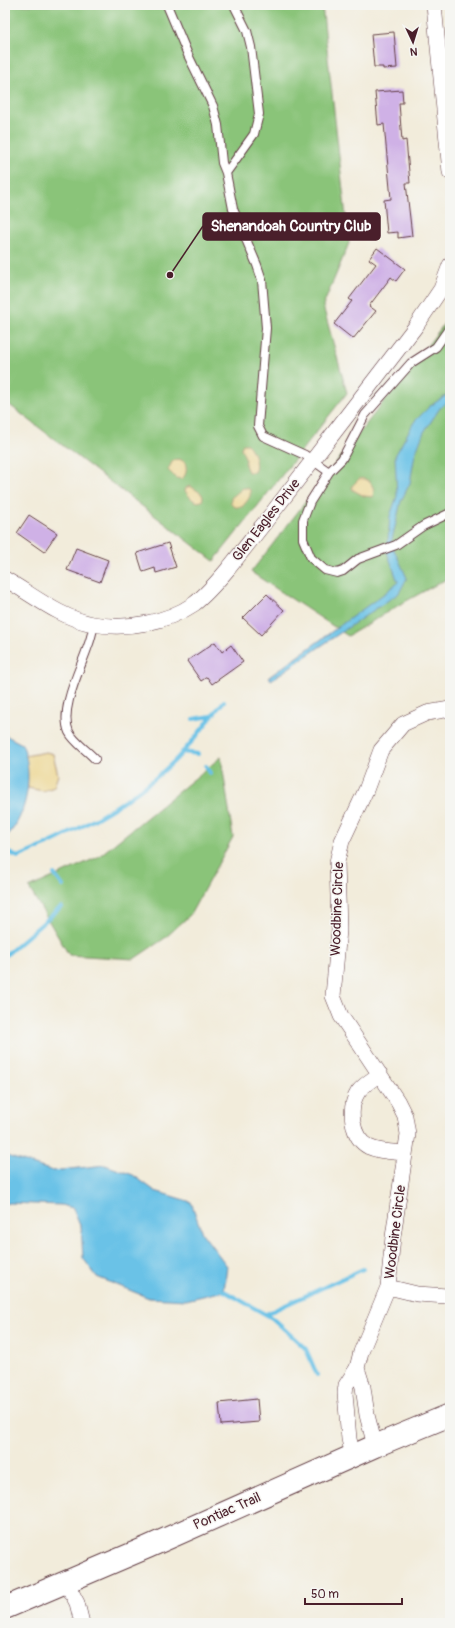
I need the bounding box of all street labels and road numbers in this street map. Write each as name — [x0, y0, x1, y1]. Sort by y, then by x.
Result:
street label: Glen Eagles Drive — [228, 475, 304, 565]
street label: Woodbine Circle — [327, 861, 347, 956]
street label: Woodbine Circle — [381, 1184, 409, 1280]
street label: Pontiac Trail — [190, 1489, 264, 1533]

